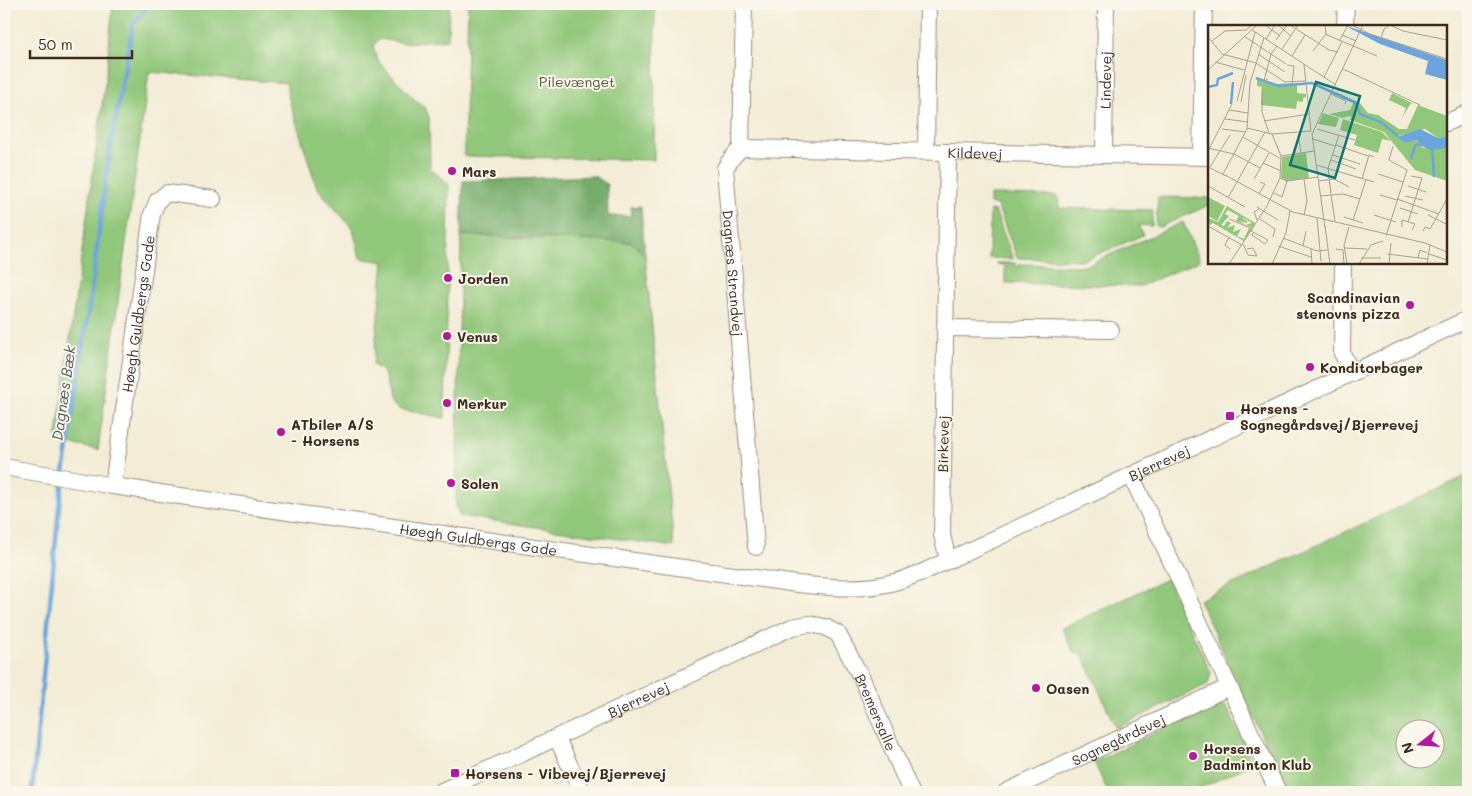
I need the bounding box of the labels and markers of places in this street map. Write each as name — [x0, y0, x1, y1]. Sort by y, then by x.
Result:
place label: Mars — [462, 162, 496, 181]
marker: Mars — [446, 165, 458, 177]
place label: Jorden — [458, 269, 508, 288]
marker: Jorden — [442, 272, 454, 284]
place label: Scandinavian stenovns pizza — [1296, 288, 1400, 323]
marker: Scandinavian stenovns pizza — [1404, 299, 1416, 311]
place label: Venus — [457, 327, 498, 346]
marker: Venus — [441, 330, 453, 342]
place label: Konditorbager — [1320, 358, 1423, 377]
marker: Konditorbager — [1304, 361, 1316, 373]
place label: Merkur — [457, 394, 507, 413]
marker: Merkur — [441, 397, 453, 409]
place label: Horsens - Sognegårdsvej/Bjerrevej — [1240, 399, 1419, 434]
marker: Horsens - Sognegårdsvej/Bjerrevej — [1224, 410, 1236, 422]
place label: ATbiler A/S - Horsens — [291, 415, 374, 450]
marker: ATbiler A/S - Horsens — [275, 426, 287, 438]
place label: Solen — [461, 474, 498, 493]
marker: Solen — [445, 477, 457, 489]
place label: Oasen — [1046, 679, 1089, 698]
marker: Oasen — [1030, 682, 1042, 694]
place label: Horsens Badminton Klub — [1203, 739, 1312, 774]
marker: Horsens Badminton Klub — [1187, 750, 1199, 762]
place label: Horsens - Vibevej/Bjerrevej — [465, 764, 666, 783]
marker: Horsens - Vibevej/Bjerrevej — [449, 767, 461, 779]

